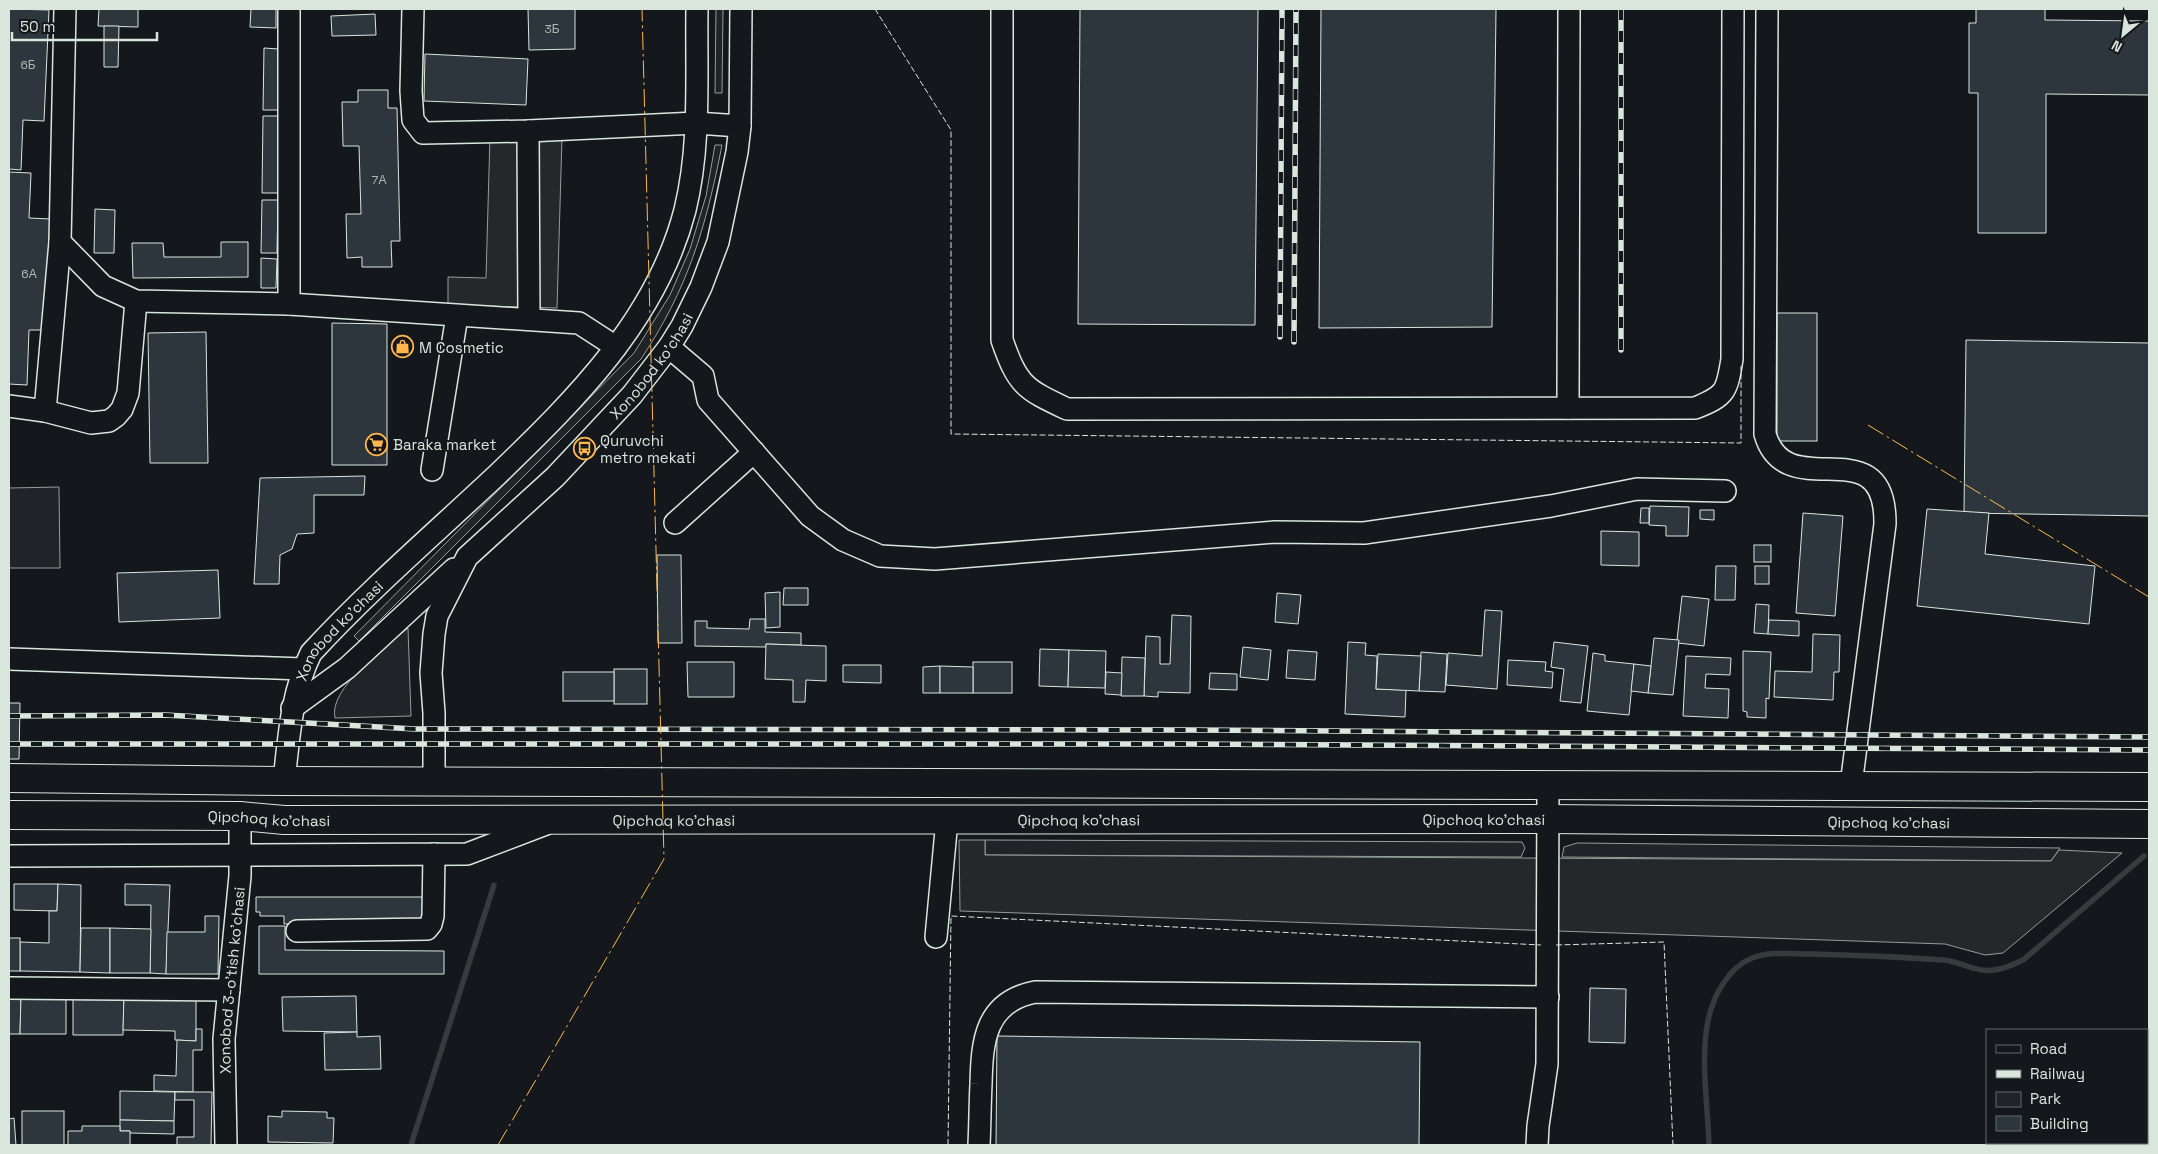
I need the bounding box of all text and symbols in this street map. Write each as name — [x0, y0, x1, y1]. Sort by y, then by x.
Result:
scale bar — [12, 10, 158, 42]
north arrow — [2098, 10, 2148, 60]
text: 50 m — [20, 17, 55, 36]
house number: 3Б — [544, 21, 560, 37]
text: N — [2108, 36, 2125, 57]
house number: 6Б — [20, 57, 36, 73]
house number: 7А — [372, 172, 386, 188]
house number: 6А — [21, 266, 37, 282]
street label: Xonobod ko'chasi — [605, 310, 696, 423]
shop icon: M Cosmetic — [391, 335, 415, 359]
place label: M Cosmetic — [419, 338, 504, 357]
place label: Quruvchi metro mekati — [600, 431, 695, 467]
supermarket icon: Baraka market — [365, 432, 389, 456]
place label: Baraka market — [393, 435, 496, 454]
bus stop icon: Quruvchi metro mekati — [572, 437, 596, 461]
street label: Xonobod ko'chasi — [291, 576, 387, 683]
street label: Qipchoq ko'chasi — [208, 806, 330, 830]
street label: Qipchoq ko'chasi — [613, 810, 735, 829]
street label: Qipchoq ko'chasi — [1018, 810, 1140, 829]
street label: Qipchoq ko'chasi — [1423, 810, 1545, 829]
street label: Qipchoq ko'chasi — [1827, 812, 1950, 832]
street label: Xonobod 3-o'tish ko'chasi — [214, 886, 248, 1074]
legend — [1986, 1029, 2148, 1144]
text: Road — [2030, 1039, 2067, 1058]
text: Railway — [2030, 1064, 2085, 1083]
text: Park — [2030, 1089, 2061, 1108]
text: Building — [2030, 1114, 2089, 1133]

